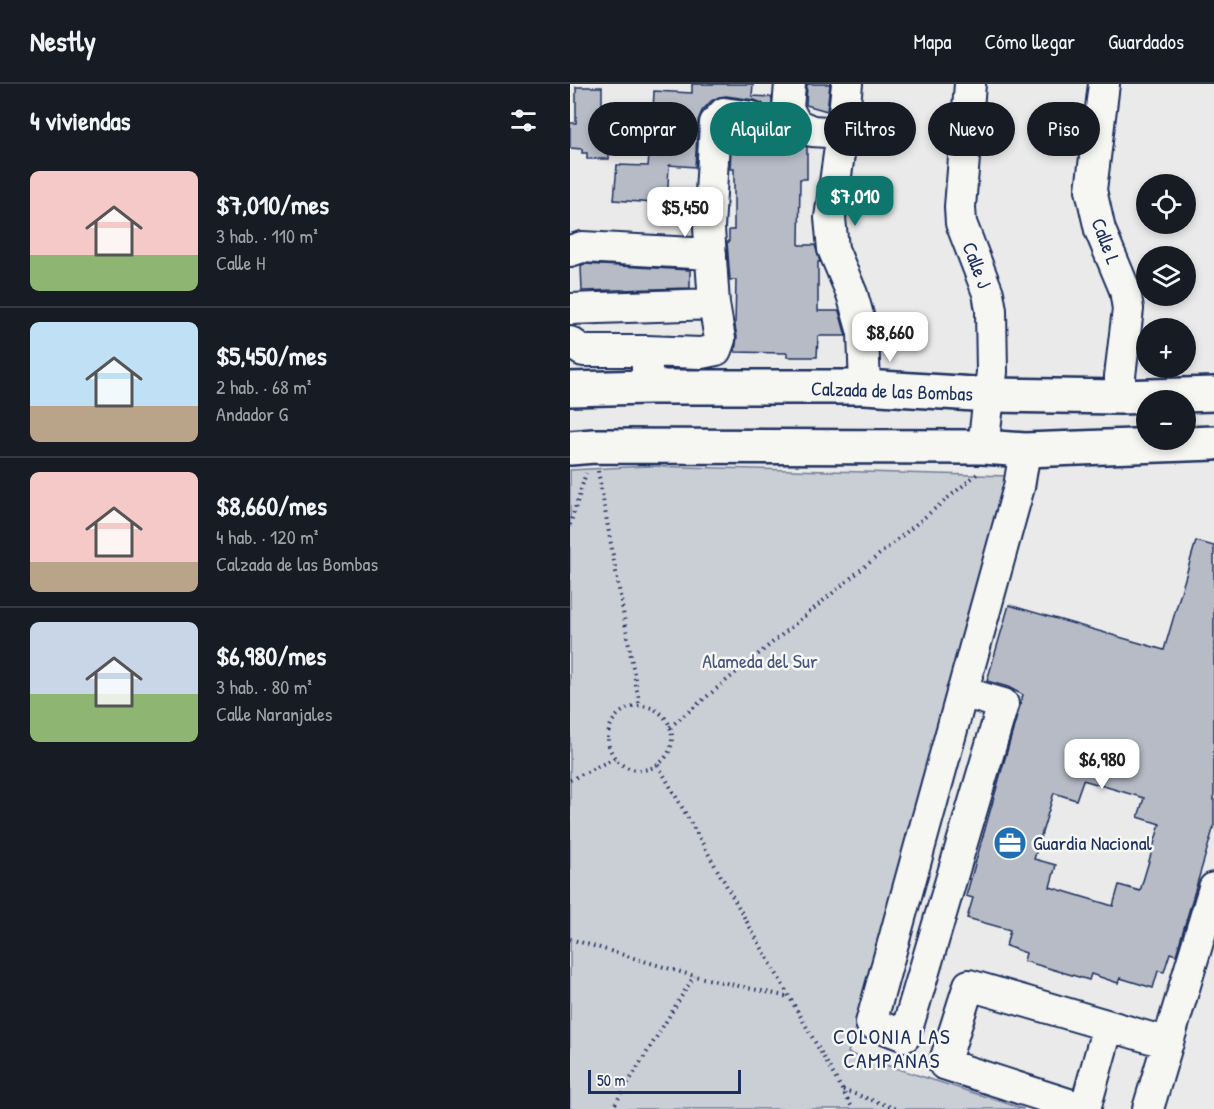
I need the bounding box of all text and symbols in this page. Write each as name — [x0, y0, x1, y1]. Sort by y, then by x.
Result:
text: Nestly — [30, 22, 96, 60]
text: Mapa — [913, 27, 951, 56]
text: Cómo llegar — [984, 27, 1075, 56]
text: Guardados — [1108, 27, 1184, 56]
chip: Comprar — [588, 102, 698, 156]
chip: Alquilar — [710, 102, 812, 156]
chip: Filtros — [824, 102, 916, 156]
chip: Nuevo — [928, 102, 1015, 156]
chip: Piso — [1027, 102, 1100, 156]
text: 4 viviendas — [30, 103, 131, 138]
icon: filters — [507, 104, 540, 137]
map controls — [1136, 174, 1196, 450]
button: locate — [1136, 174, 1196, 234]
pin: $7,010 — [806, 176, 904, 227]
text: $7,010 — [830, 182, 880, 209]
text: $7,010/mes — [216, 187, 329, 222]
pin: $5,450 — [636, 187, 734, 238]
text: $5,450 — [661, 193, 709, 220]
icon: home — [78, 195, 150, 267]
street label: Calle L — [1085, 214, 1128, 268]
text: 3 hab. · 110 m² — [216, 222, 318, 249]
street label: Calle J — [956, 238, 999, 292]
button: layers — [1136, 246, 1196, 306]
text: Calle H — [216, 249, 265, 276]
pin: $8,660 — [841, 312, 939, 363]
text: $8,660 — [866, 318, 914, 345]
button: + — [1136, 318, 1196, 378]
text: $5,450/mes — [216, 338, 327, 373]
icon: home — [78, 346, 150, 418]
text: 2 hab. · 68 m² — [216, 373, 311, 400]
street label: Calzada de las Bombas — [811, 374, 974, 407]
button: − — [1136, 390, 1196, 450]
text: Andador G — [216, 400, 288, 427]
text: $8,660/mes — [216, 488, 327, 523]
icon: home — [78, 496, 150, 568]
text: 4 hab. · 120 m² — [216, 523, 318, 550]
text: Calzada de las Bombas — [216, 550, 378, 577]
text: $6,980/mes — [216, 638, 326, 673]
icon: home — [78, 646, 150, 718]
park label: Alameda del Sur — [702, 647, 818, 674]
text: 3 hab. · 80 m² — [216, 673, 312, 700]
text: Calle Naranjales — [216, 700, 333, 727]
pin: $6,980 — [1053, 739, 1151, 790]
text: $6,980 — [1078, 745, 1126, 772]
office icon: Guardia Nacional — [992, 825, 1028, 861]
place label: Guardia Nacional — [1033, 829, 1153, 856]
district label: COLONIA LAS CAMPANAS — [833, 1022, 951, 1075]
scale bar — [588, 1067, 741, 1094]
text: 50 m — [597, 1069, 626, 1091]

